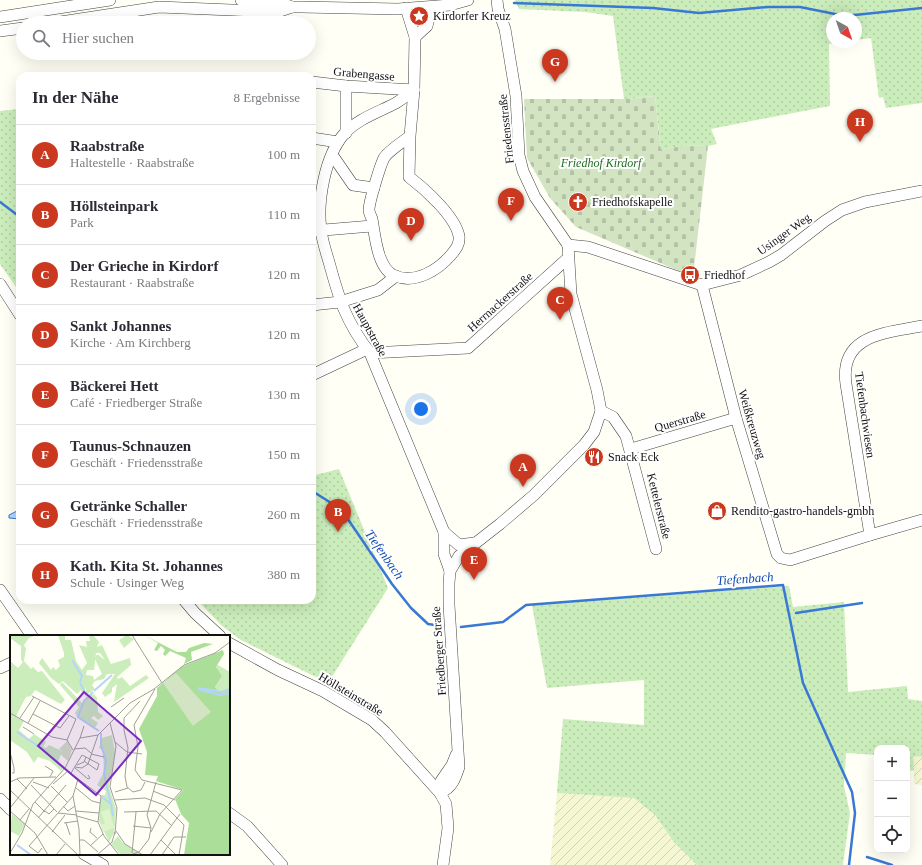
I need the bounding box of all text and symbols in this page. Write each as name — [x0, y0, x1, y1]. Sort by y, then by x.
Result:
place icon: Kirdorfer Kreuz — [408, 5, 430, 27]
place label: Kirdorfer Kreuz — [433, 9, 511, 23]
north arrow — [826, 12, 862, 48]
search box — [16, 16, 316, 60]
icon: search — [30, 27, 52, 49]
text: Hier suchen — [62, 30, 134, 46]
pin: G — [542, 49, 568, 82]
street label: Grabengasse — [333, 64, 395, 84]
text: In der Nähe — [32, 88, 119, 107]
text: 8 Ergebnisse — [233, 90, 300, 105]
street label: Friedensstraße — [495, 93, 517, 165]
pin: H — [847, 109, 873, 142]
text: Raabstraße — [70, 138, 144, 154]
text: A — [40, 147, 50, 162]
text: 100 m — [267, 147, 300, 162]
text: Haltestelle · Raabstraße — [70, 155, 194, 170]
park label: Friedhof Kirdorf — [560, 156, 643, 170]
pin: F — [498, 188, 524, 221]
church icon: Friedhofskapelle — [567, 191, 589, 213]
place label: Friedhofskapelle — [592, 195, 673, 209]
text: Höllsteinpark — [70, 198, 158, 214]
text: B — [41, 207, 49, 222]
text: 110 m — [268, 207, 300, 222]
pin: D — [398, 208, 424, 241]
street label: Usinger Weg — [755, 210, 813, 258]
text: Park — [70, 215, 94, 230]
text: Der Grieche in Kirdorf — [70, 258, 218, 274]
bus stop icon: Friedhof — [679, 264, 701, 286]
text: C — [40, 267, 50, 282]
text: 120 m — [267, 267, 300, 282]
place label: Friedhof — [704, 268, 745, 282]
street label: Herrnackerstraße — [465, 269, 535, 335]
text: Restaurant · Raabstraße — [70, 275, 194, 290]
pin: C — [547, 287, 573, 320]
street label: Hauptstraße — [350, 301, 390, 359]
text: Sankt Johannes — [70, 318, 171, 334]
text: D — [40, 327, 50, 342]
text: 120 m — [267, 327, 300, 342]
text: Kirche · Am Kirchberg — [70, 335, 191, 350]
street label: Tiefenbachwiesen — [852, 371, 878, 459]
text: Bäckerei Hett — [70, 378, 158, 394]
text: E — [41, 387, 49, 402]
text: 130 m — [267, 387, 300, 402]
street label: Weißkreuzweg — [735, 388, 769, 460]
text: Café · Friedberger Straße — [70, 395, 202, 410]
your location — [411, 399, 431, 419]
street label: Querstraße — [653, 407, 707, 435]
text: Taunus-Schnauzen — [70, 438, 191, 454]
restaurant icon: Snack Eck — [583, 446, 605, 468]
text: F — [41, 447, 49, 462]
text: 150 m — [267, 447, 300, 462]
place label: Snack Eck — [608, 450, 659, 464]
pin: A — [510, 454, 536, 487]
text: Geschäft · Friedensstraße — [70, 455, 203, 470]
street label: Kettelerstraße — [644, 472, 674, 540]
text: Getränke Schaller — [70, 498, 187, 514]
pin: B — [325, 499, 351, 532]
shop icon: Rendito-gastro-handels-gmbh — [706, 500, 728, 522]
place label: Rendito-gastro-handels-gmbh — [731, 504, 874, 518]
text: G — [40, 507, 50, 522]
text: 260 m — [267, 507, 300, 522]
text: Geschäft · Friedensstraße — [70, 515, 203, 530]
water label: Tiefenbach — [362, 527, 407, 582]
pin: E — [461, 547, 487, 580]
text: Kath. Kita St. Johannes — [70, 558, 223, 574]
text: H — [40, 567, 50, 582]
text: 380 m — [267, 567, 300, 582]
water label: Tiefenbach — [716, 569, 774, 588]
text: Schule · Usinger Weg — [70, 575, 184, 590]
street label: Friedberger Straße — [429, 606, 449, 696]
inset map — [10, 635, 230, 855]
street label: Höllsteinstraße — [316, 669, 386, 719]
map controls — [874, 745, 910, 853]
button: + — [874, 745, 910, 781]
button: − — [874, 781, 910, 817]
button: locate — [874, 817, 910, 853]

